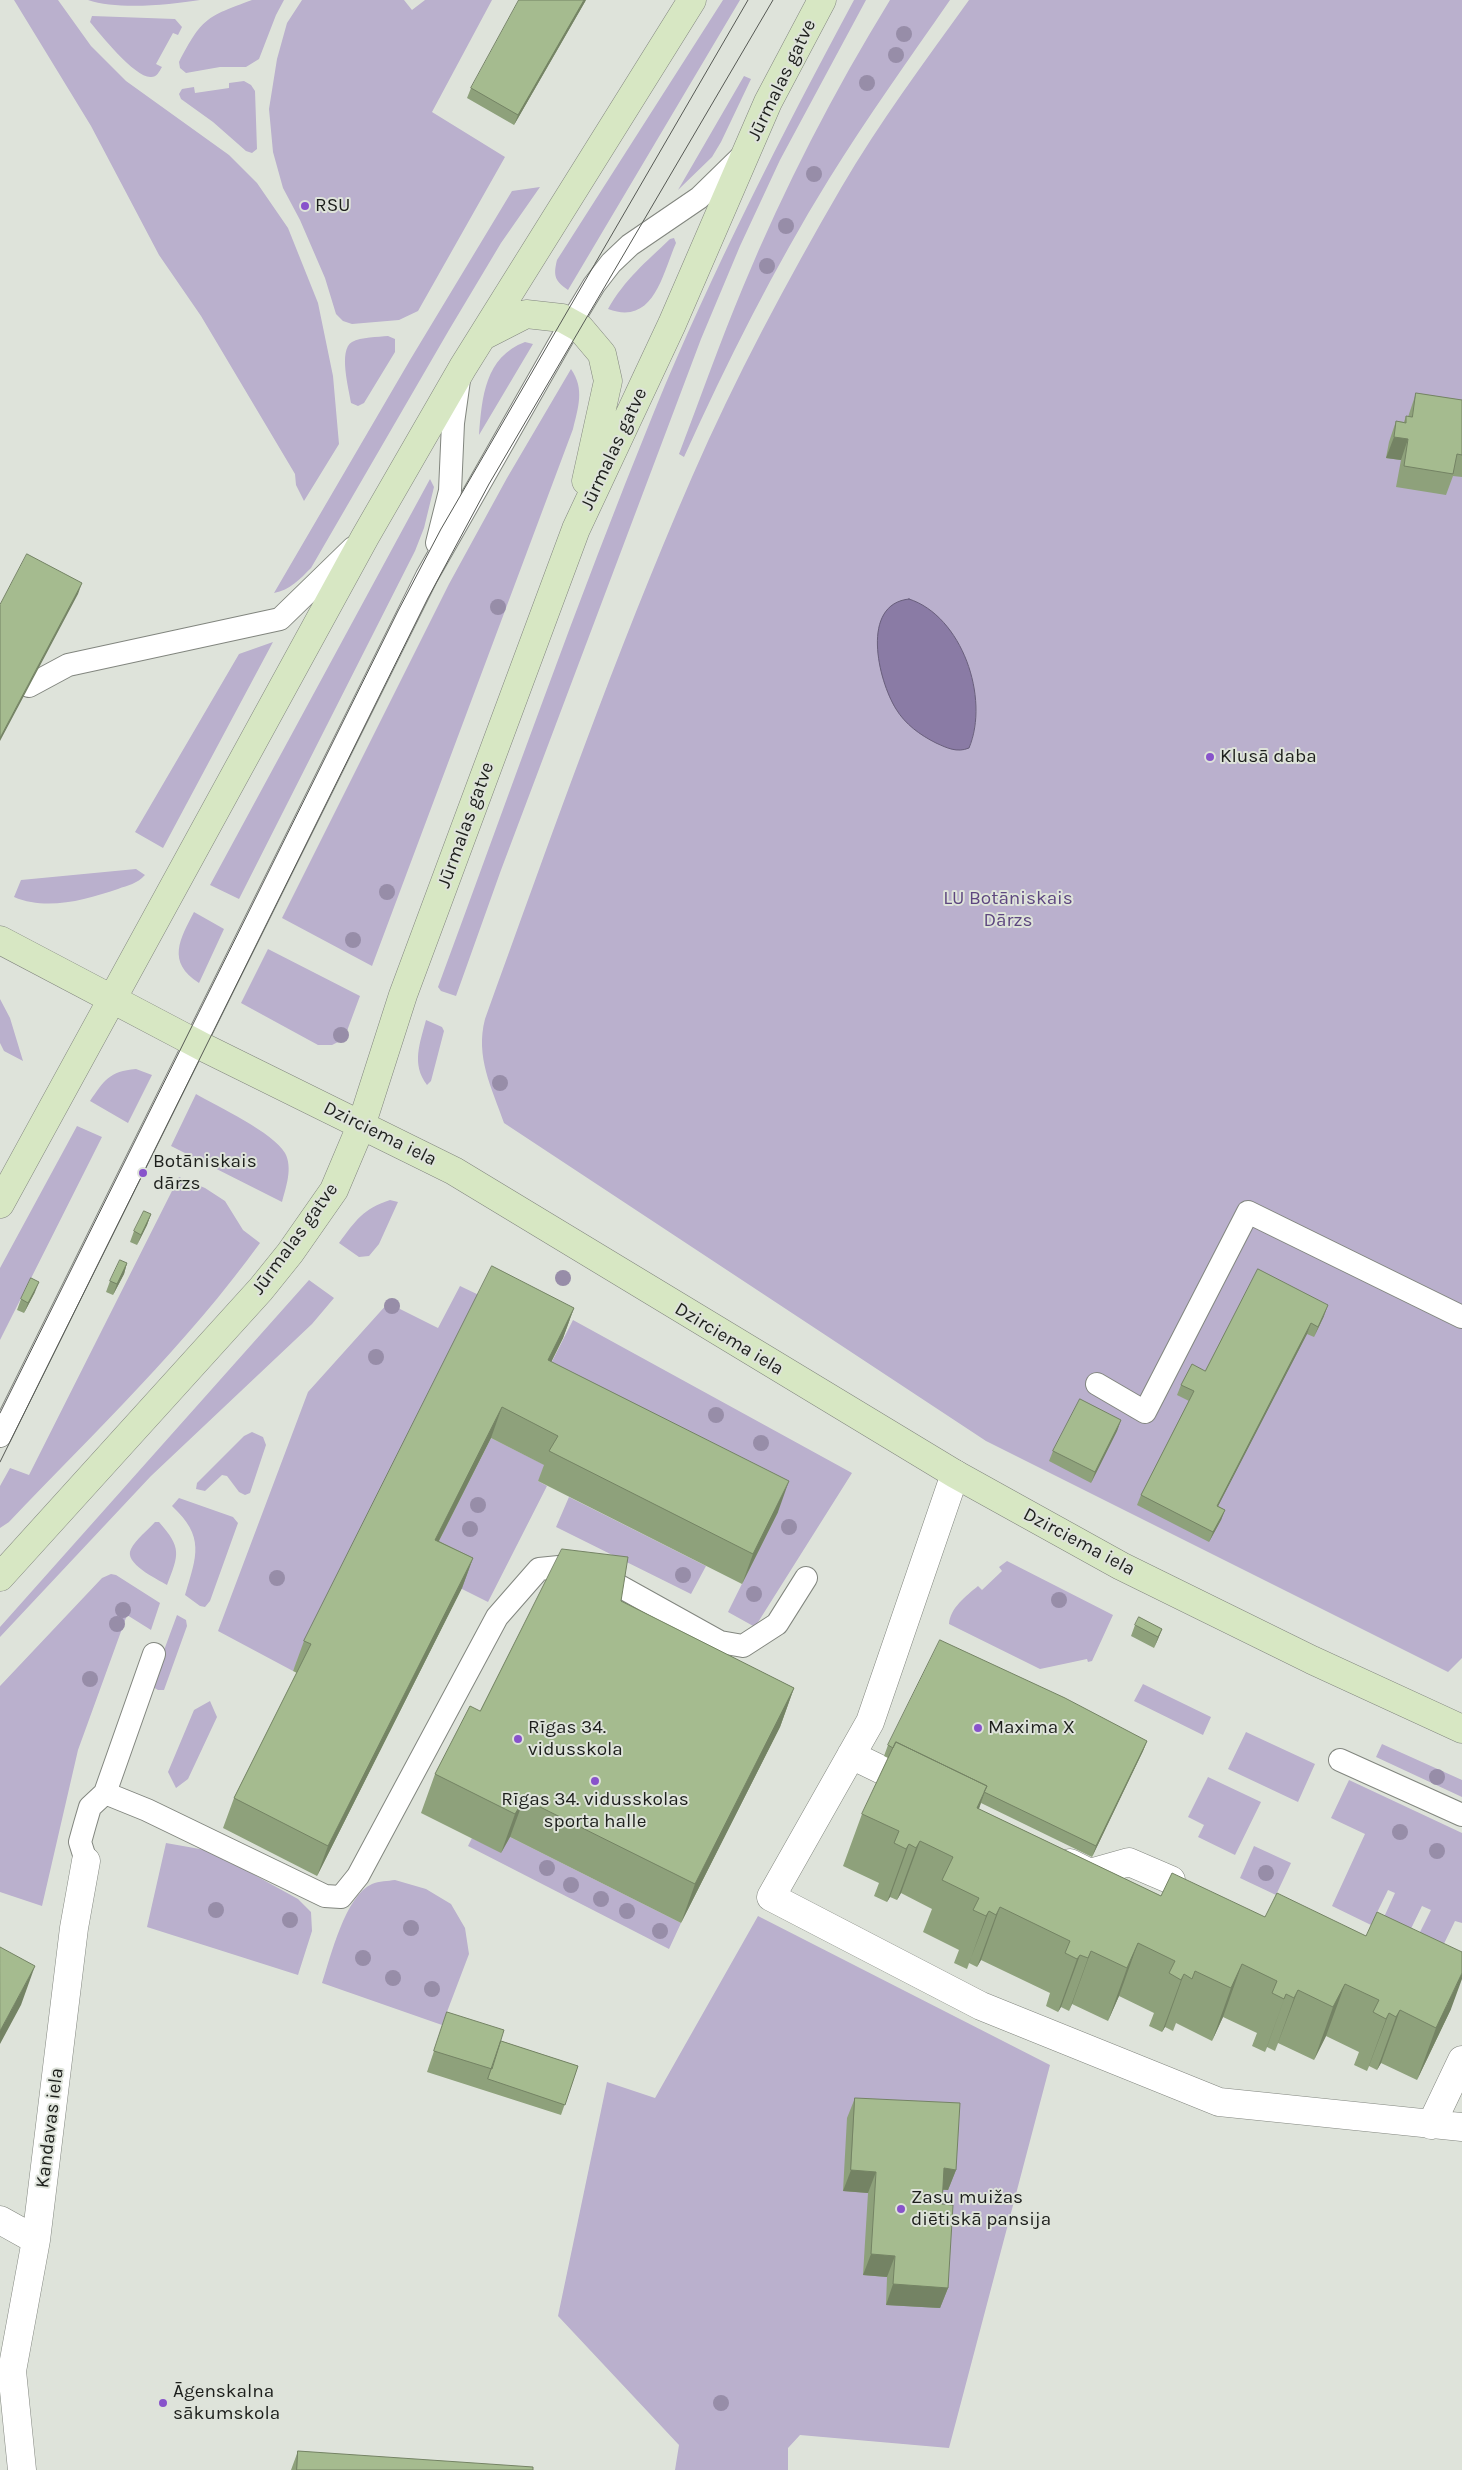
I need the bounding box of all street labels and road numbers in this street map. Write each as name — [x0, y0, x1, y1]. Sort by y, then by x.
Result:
street label: Jūrmalas gatve — [743, 16, 821, 144]
street label: Jūrmalas gatve — [576, 384, 652, 514]
street label: Jūrmalas gatve — [433, 759, 499, 891]
street label: Dzirciema iela — [320, 1097, 440, 1171]
street label: Jūrmalas gatve — [247, 1179, 343, 1299]
street label: Dzirciema iela — [670, 1297, 788, 1381]
street label: Dzirciema iela — [1019, 1503, 1139, 1581]
street label: Kandavas iela — [31, 2067, 69, 2189]

